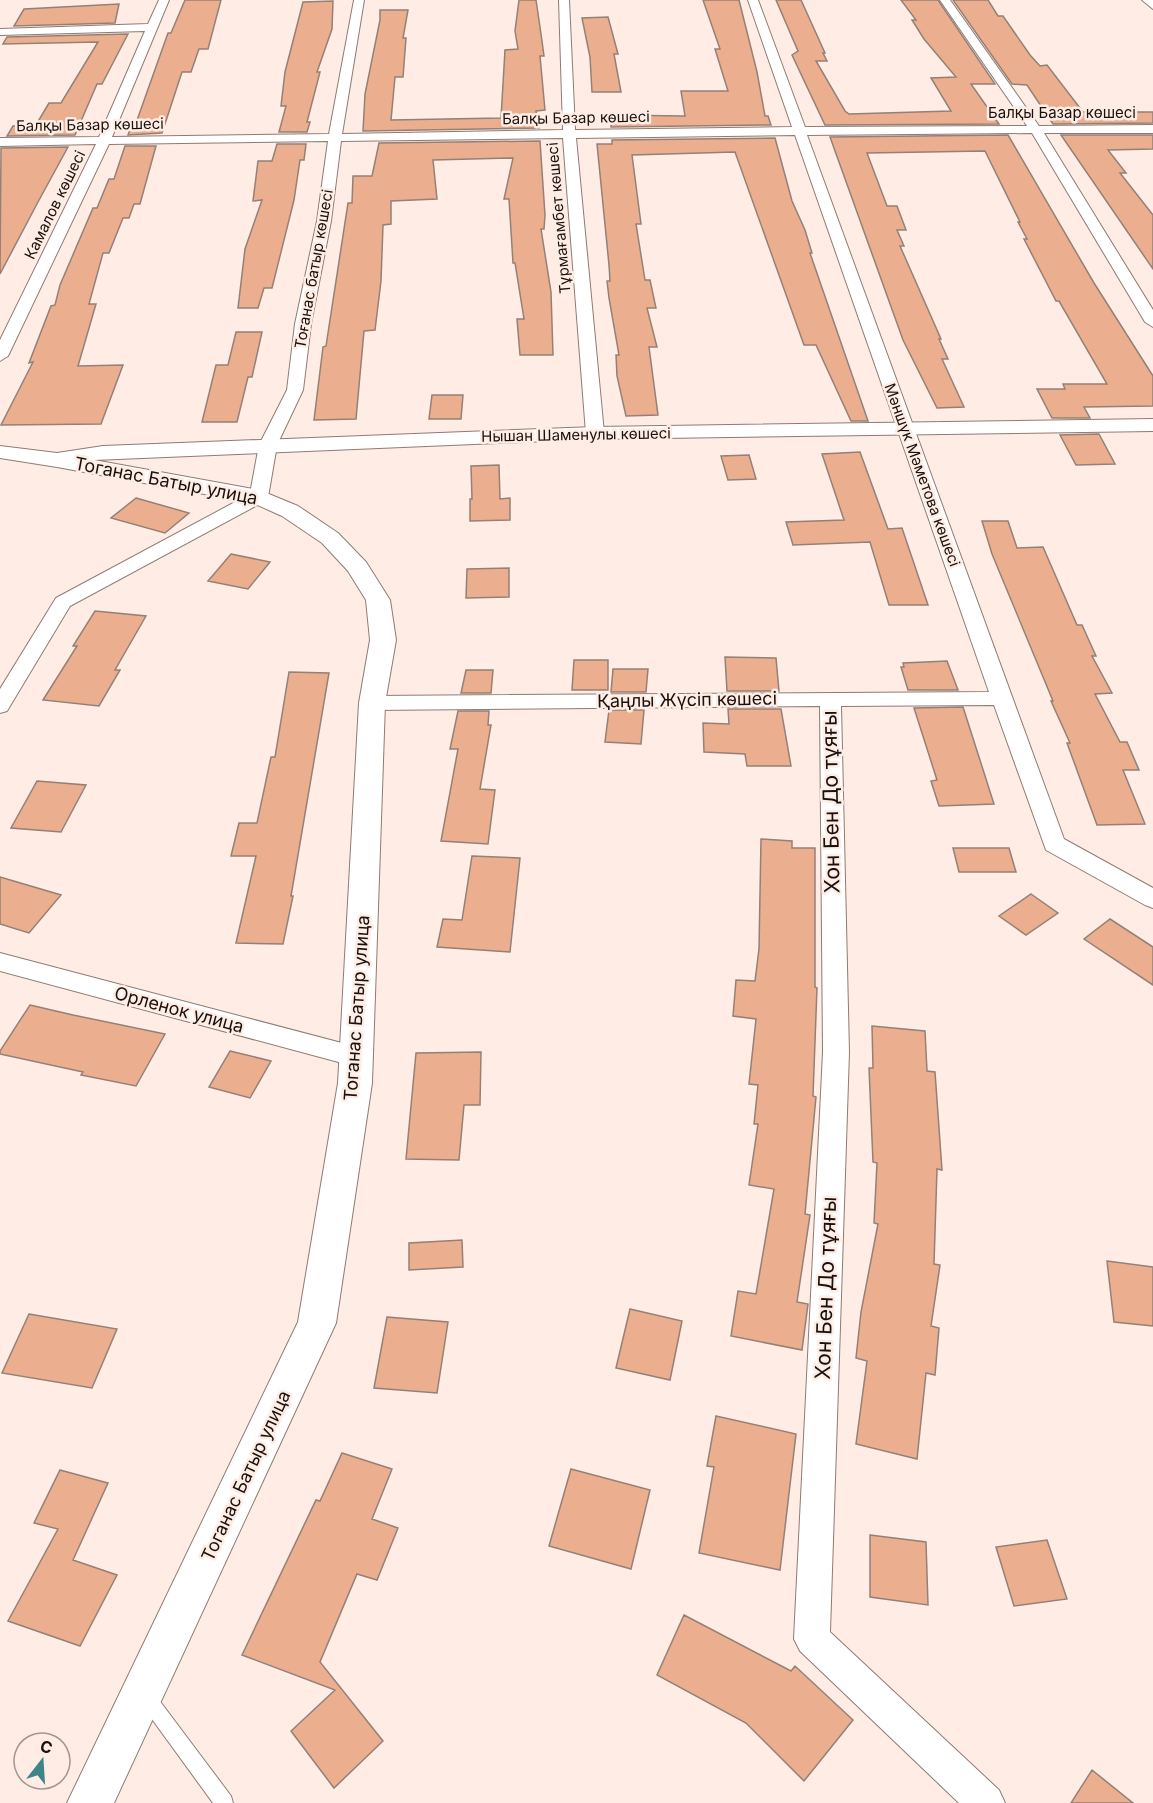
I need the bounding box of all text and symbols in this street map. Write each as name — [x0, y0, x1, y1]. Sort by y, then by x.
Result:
street label: Балқы Базар көшесі — [988, 103, 1136, 122]
street label: Балқы Базар көшесі — [502, 107, 650, 128]
street label: Балқы Базар көшесі — [16, 114, 164, 135]
street label: Тұрмағамбет көшесі — [542, 142, 575, 294]
street label: Камалов көшесі — [20, 147, 89, 262]
street label: Тоғанас батыр көшесі — [290, 188, 337, 350]
street label: Мәншүк Мәметова көшесі — [880, 381, 965, 569]
street label: Нышан Шаменулы көшесі — [481, 423, 671, 446]
street label: Тоганас Батыр улица — [73, 452, 259, 509]
street label: Қаңлы Жүсіп көшесі — [597, 687, 777, 712]
street label: Хон Бен До тұяғы — [816, 710, 845, 894]
street label: Тоганас Батыр улица — [340, 914, 373, 1101]
street label: Орленок улица — [112, 982, 246, 1037]
street label: Хон Бен До тұяғы — [810, 1196, 841, 1380]
street label: Тоганас Батыр улица — [197, 1387, 294, 1564]
north arrow — [12, 1731, 72, 1791]
text: С — [38, 1735, 55, 1758]

